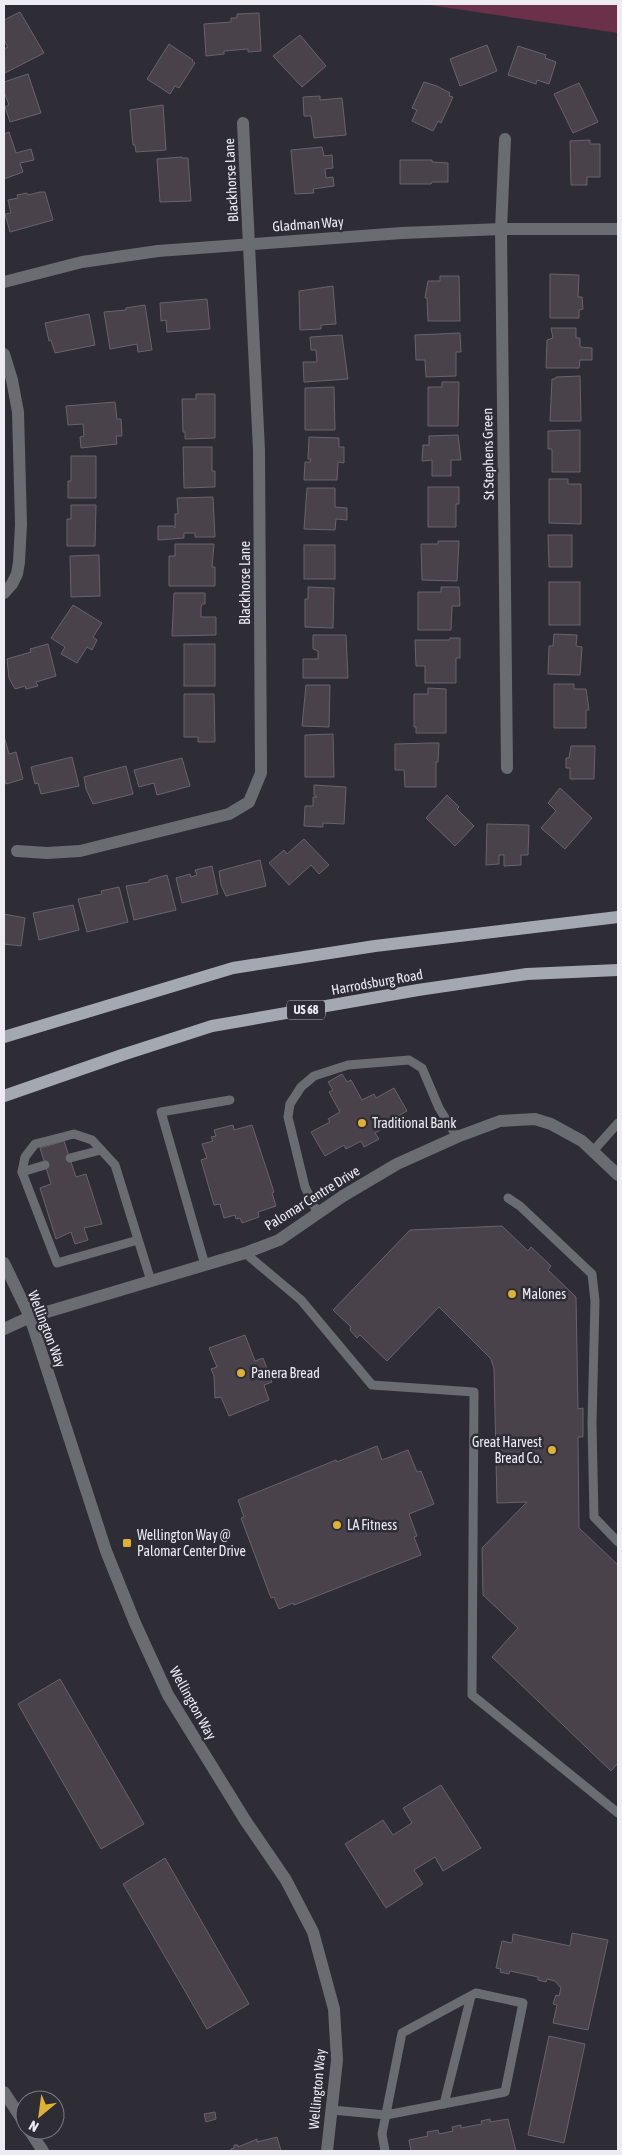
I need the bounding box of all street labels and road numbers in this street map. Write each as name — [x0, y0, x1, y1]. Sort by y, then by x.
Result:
street label: Blackhorse Lane — [221, 138, 241, 222]
street label: Gladman Way — [272, 214, 344, 234]
street label: St Stephens Green — [479, 408, 497, 500]
street label: Blackhorse Lane — [237, 541, 253, 625]
street label: Harrodsburg Road — [330, 966, 424, 998]
road number: US 68 — [287, 1000, 325, 1020]
street label: Palomar Centre Drive — [262, 1162, 362, 1234]
street label: Wellington Way — [25, 1288, 69, 1370]
street label: Wellington Way — [166, 1664, 220, 1742]
street label: Wellington Way — [306, 2048, 329, 2130]

